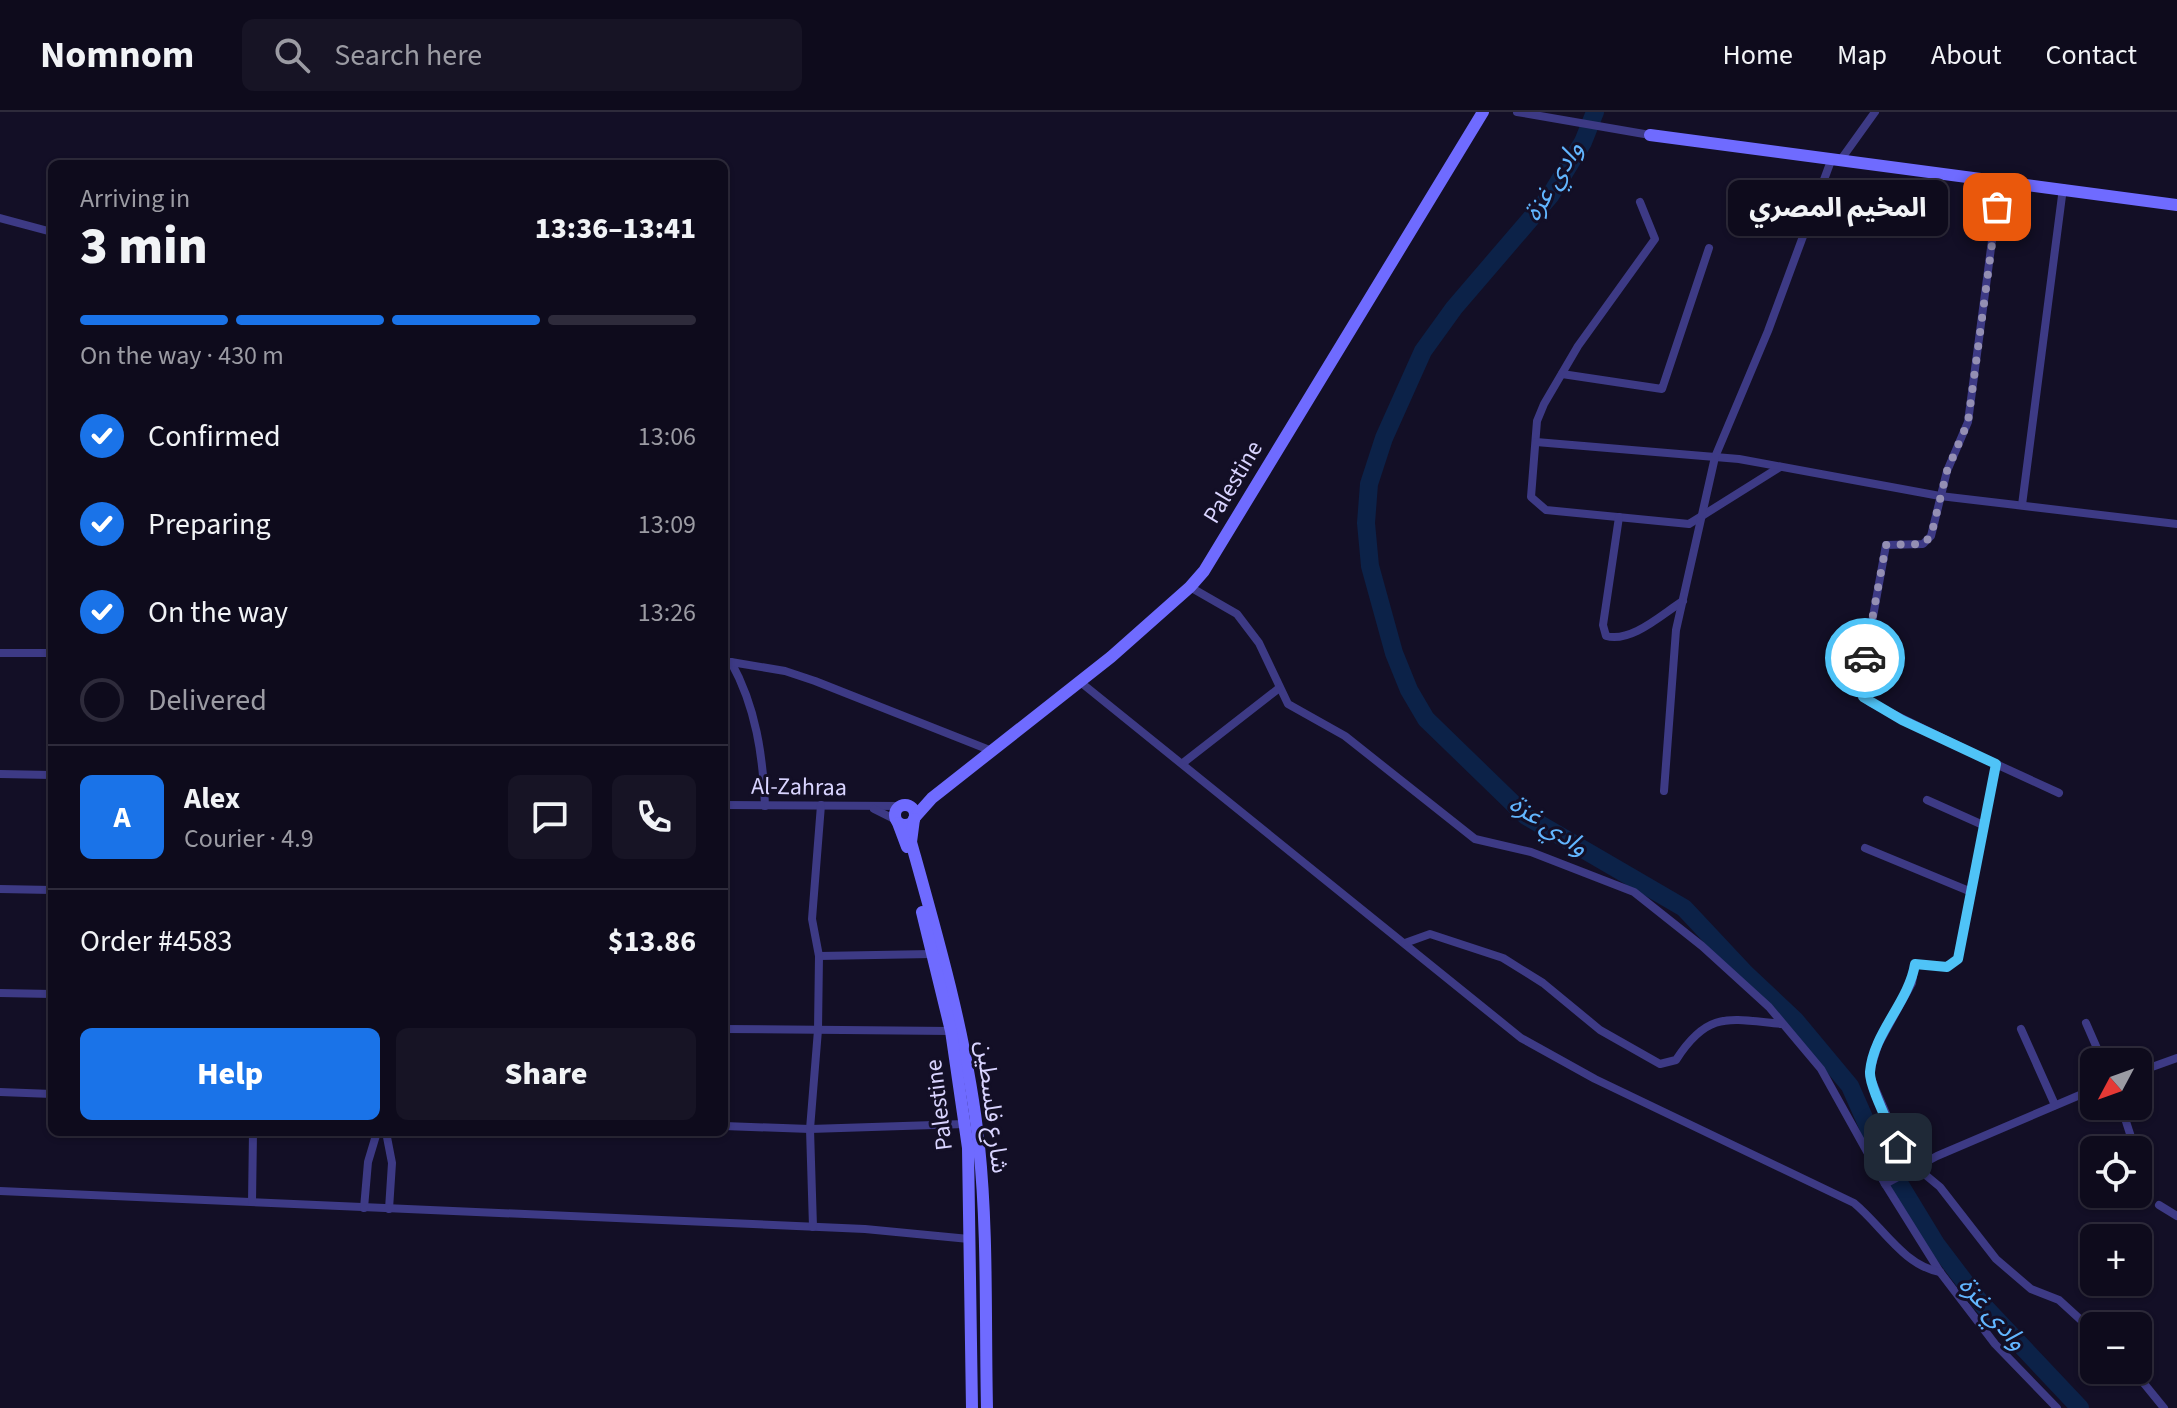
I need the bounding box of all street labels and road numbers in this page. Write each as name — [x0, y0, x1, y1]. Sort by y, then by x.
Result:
street label: Palestine — [1194, 434, 1272, 530]
street label: Al-Zahraa — [751, 769, 847, 805]
street label: شارع فلسطين — [967, 1039, 1017, 1175]
street label: Palestine — [916, 1058, 962, 1152]

